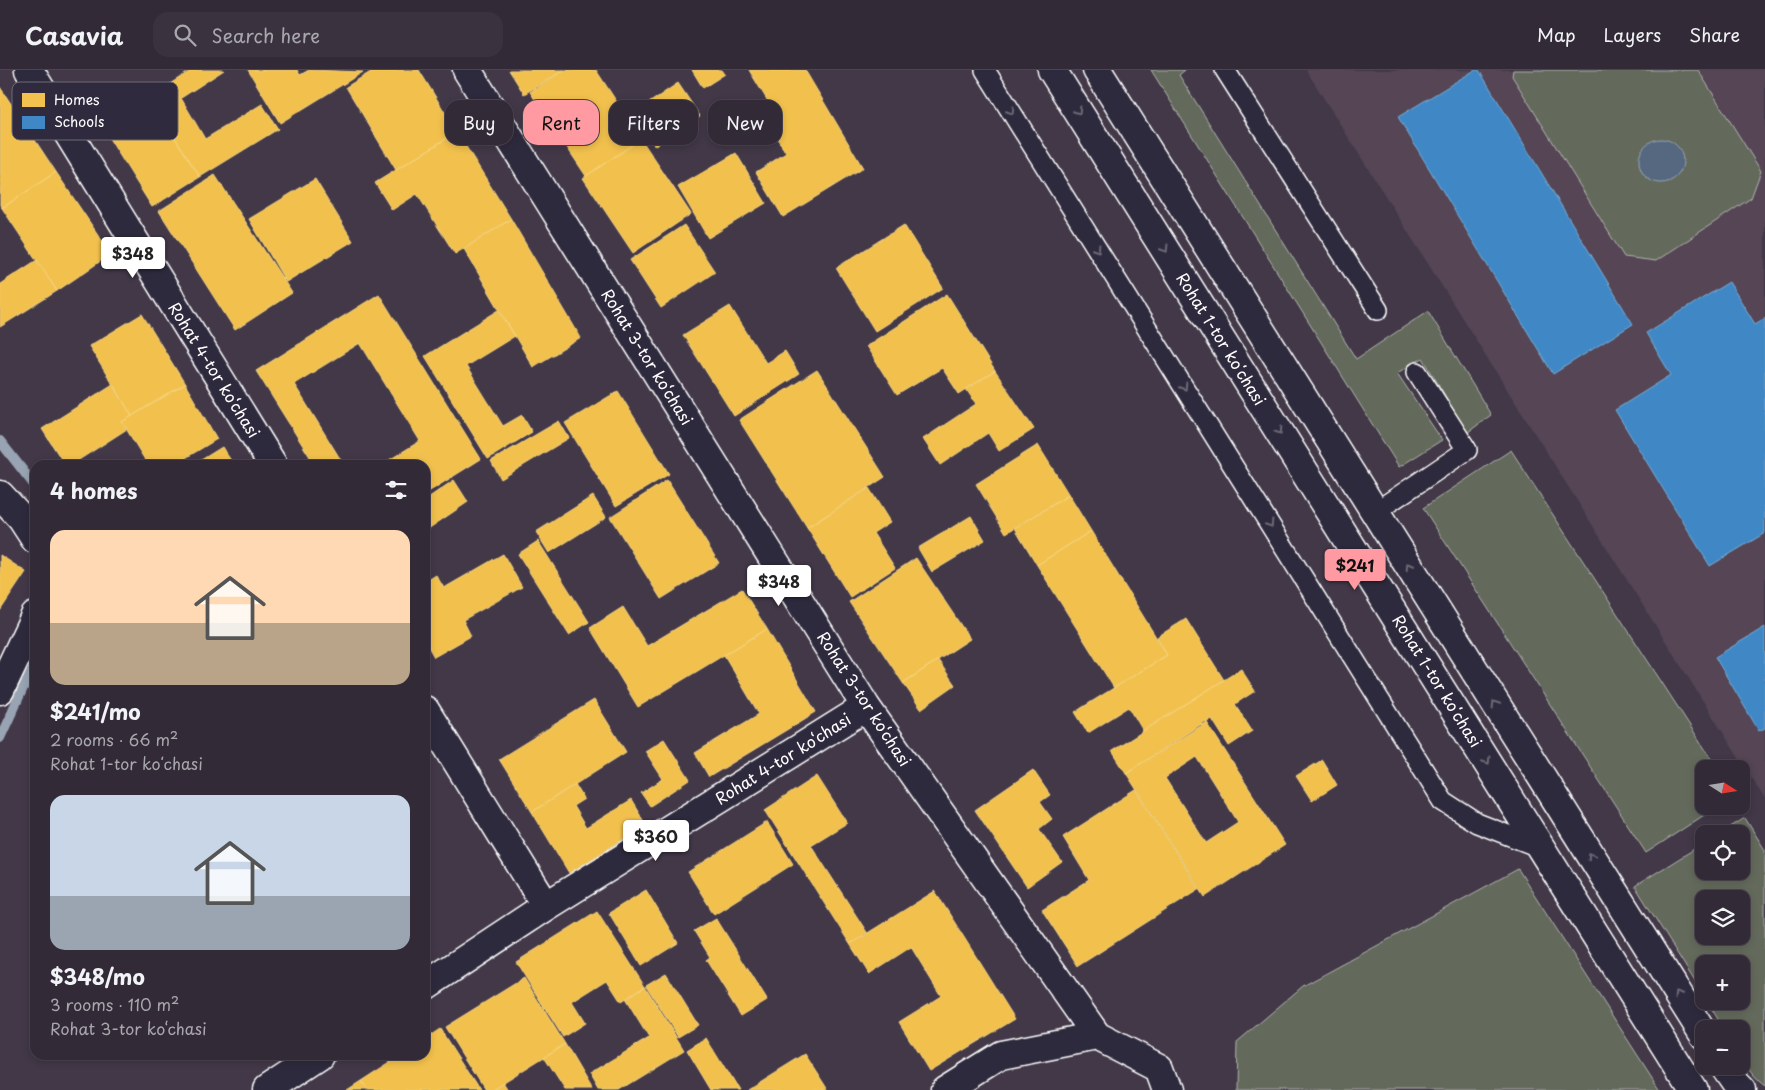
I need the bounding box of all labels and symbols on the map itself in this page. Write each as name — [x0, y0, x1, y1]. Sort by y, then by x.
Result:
legend — [12, 82, 178, 140]
text: Homes — [54, 89, 100, 110]
one-way arrow — [1005, 106, 1015, 115]
one-way arrow — [1072, 106, 1082, 115]
text: Schools — [54, 111, 104, 132]
pin: $348 — [103, 236, 163, 279]
one-way arrow — [1158, 243, 1168, 252]
one-way arrow — [1091, 244, 1101, 253]
street label: Rohat 1-tor koʻchasi — [1171, 267, 1273, 410]
street label: Rohat 3-tor ko‘chasi — [596, 284, 700, 429]
street label: Rohat 4-tor ko‘chasi — [163, 297, 266, 442]
one-way arrow — [1177, 381, 1187, 390]
one-way arrow — [1273, 425, 1282, 434]
one-way arrow — [1264, 519, 1273, 528]
pin: $241 — [1325, 548, 1385, 591]
one-way arrow — [1405, 563, 1415, 572]
pin: $348 — [749, 564, 809, 607]
street label: Rohat 1-tor koʻchasi — [1387, 609, 1489, 752]
street label: Rohat 3-tor ko‘chasi — [812, 626, 918, 771]
one-way arrow — [1492, 700, 1502, 709]
street label: Rohat 4-tor ko‘chasi — [710, 707, 855, 810]
one-way arrow — [1480, 756, 1490, 765]
north arrow — [1695, 760, 1750, 815]
pin: $360 — [626, 820, 686, 862]
one-way arrow — [1588, 853, 1598, 862]
one-way arrow — [1674, 990, 1684, 999]

